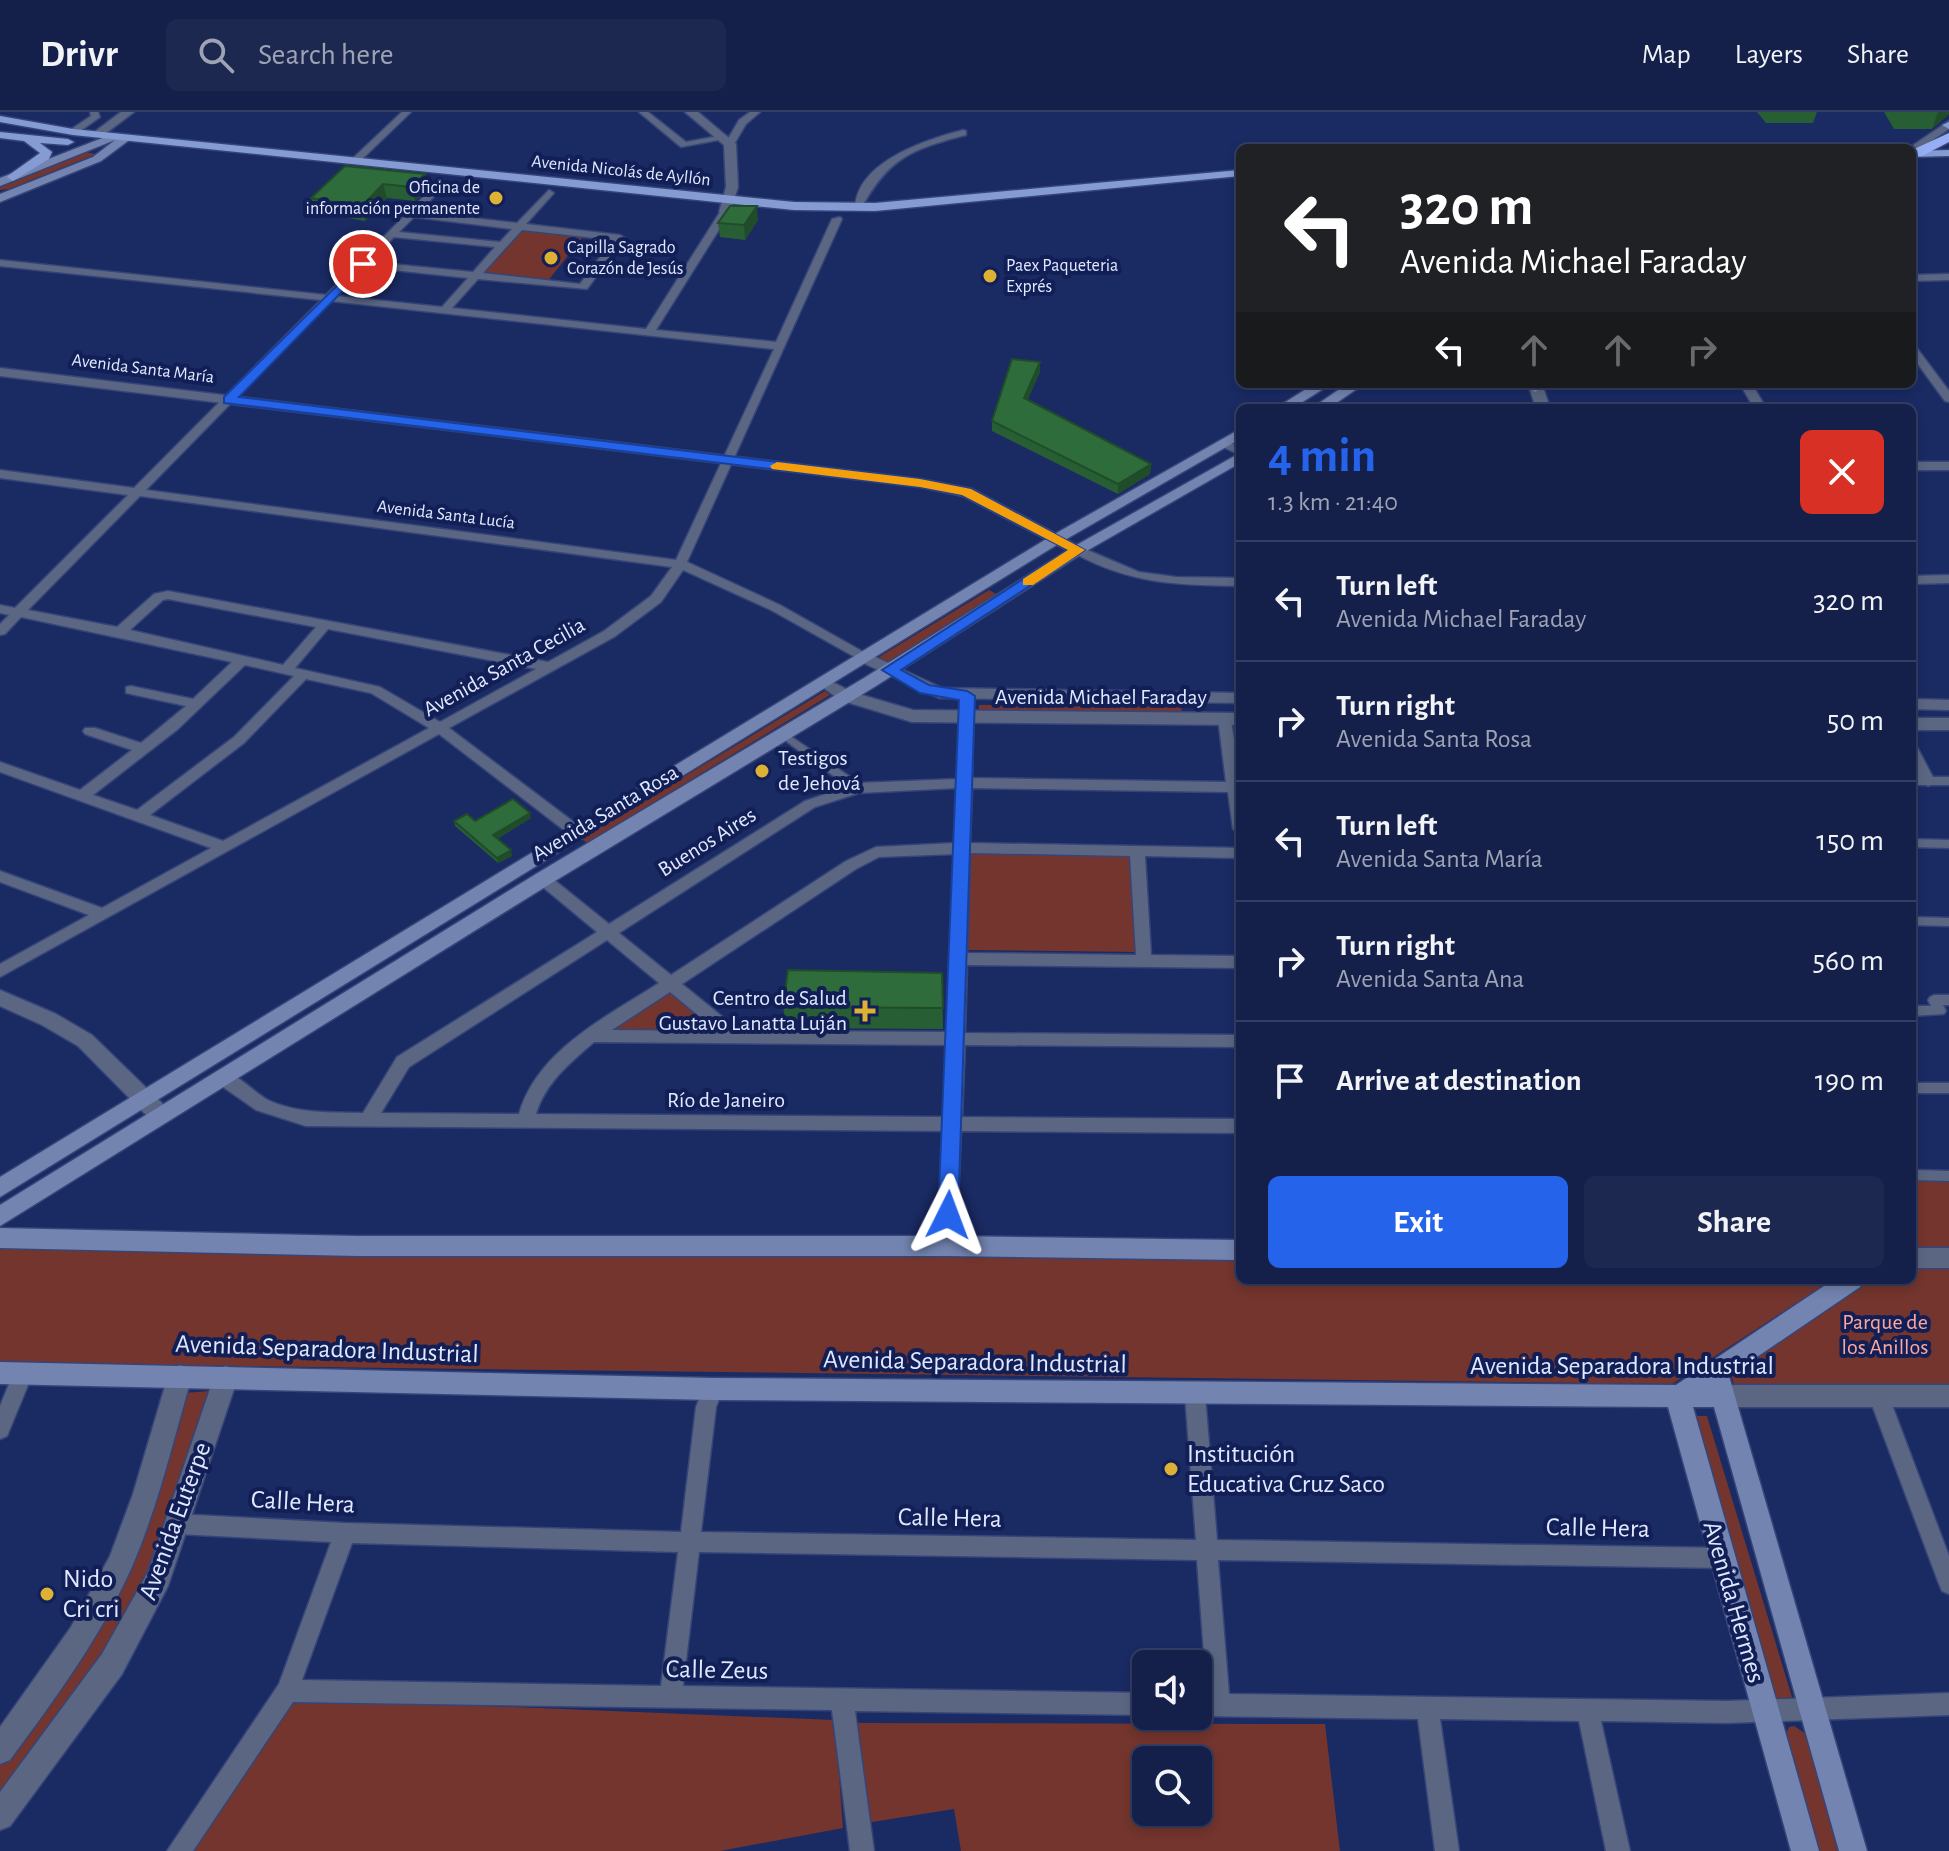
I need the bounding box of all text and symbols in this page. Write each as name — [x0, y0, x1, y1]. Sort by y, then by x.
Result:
search box — [166, 19, 726, 91]
icon: search — [194, 33, 238, 77]
text: Drivr — [40, 36, 118, 74]
text: Search here — [258, 40, 394, 70]
text: Map — [1642, 41, 1691, 69]
text: Layers — [1735, 41, 1803, 69]
text: Share — [1847, 41, 1909, 69]
street label: Avenida Nicolás de Ayllón — [531, 153, 711, 189]
icon: left — [1268, 176, 1372, 280]
place label: Oficina de información permanente — [306, 179, 480, 218]
text: 320 m — [1400, 179, 1533, 235]
marker: Oficina de información permanente — [487, 189, 505, 207]
pin — [329, 230, 397, 298]
place label: Capilla Sagrado Corazón de Jesús — [567, 239, 683, 278]
icon: arrive — [341, 242, 385, 286]
text: Avenida Michael Faraday — [1400, 244, 1747, 280]
marker: Capilla Sagrado Corazón de Jesús — [542, 249, 560, 267]
place label: Paex Paqueteria Exprés — [1006, 257, 1118, 296]
marker: Paex Paqueteria Exprés — [981, 267, 999, 285]
icon: left — [1428, 328, 1472, 372]
icon: ahead — [1512, 328, 1556, 372]
icon: ahead — [1596, 328, 1640, 372]
icon: right — [1680, 328, 1724, 372]
street label: Avenida Santa María — [71, 351, 215, 387]
button: close — [1800, 430, 1884, 514]
text: 4 min — [1268, 433, 1376, 481]
text: 1.3 km · 21:40 — [1268, 489, 1398, 515]
street label: Avenida Santa Lucía — [376, 498, 516, 532]
text: Turn left — [1336, 571, 1437, 601]
icon: left — [1268, 579, 1312, 623]
text: 320 m — [1813, 586, 1884, 616]
text: Avenida Michael Faraday — [1336, 606, 1586, 632]
street label: Avenida Santa Cecilia — [419, 613, 589, 721]
street label: Avenida Michael Faraday — [995, 686, 1208, 708]
text: Turn right — [1336, 691, 1455, 721]
icon: right — [1268, 699, 1312, 743]
text: 50 m — [1827, 706, 1884, 736]
text: Avenida Santa Rosa — [1336, 726, 1532, 752]
place label: Testigos de Jehová — [778, 747, 861, 794]
street label: Avenida Santa Rosa — [528, 761, 682, 865]
marker: Testigos de Jehová — [753, 762, 771, 780]
street label: Buenos Aires — [654, 803, 760, 881]
text: Turn left — [1336, 811, 1437, 841]
icon: left — [1268, 819, 1312, 863]
text: 150 m — [1816, 826, 1884, 856]
text: Avenida Santa María — [1336, 846, 1543, 872]
text: Turn right — [1336, 931, 1455, 961]
icon: right — [1268, 939, 1312, 983]
text: 560 m — [1813, 946, 1884, 976]
text: Avenida Santa Ana — [1336, 966, 1524, 992]
place label: Centro de Salud Gustavo Lanatta Luján — [659, 987, 847, 1034]
marker: Centro de Salud Gustavo Lanatta Luján — [854, 1000, 876, 1022]
icon: arrive — [1268, 1059, 1312, 1103]
text: Arrive at destination — [1336, 1066, 1582, 1096]
text: 190 m — [1815, 1066, 1884, 1096]
street label: Río de Janeiro — [667, 1089, 785, 1111]
position arrow — [906, 1173, 990, 1257]
button: Exit — [1268, 1176, 1568, 1268]
button: Share — [1584, 1176, 1884, 1268]
park label: Parque de los Anillos — [1842, 1311, 1929, 1358]
street label: Avenida Separadora Industrial — [175, 1331, 479, 1367]
street label: Avenida Separadora Industrial — [823, 1346, 1127, 1378]
street label: Avenida Separadora Industrial — [1470, 1353, 1774, 1379]
street label: Avenida Euterpe — [134, 1439, 216, 1603]
place label: Institución Educativa Cruz Saco — [1187, 1441, 1385, 1497]
marker: Institución Educativa Cruz Saco — [1162, 1460, 1180, 1478]
street label: Calle Hera — [250, 1486, 356, 1518]
street label: Calle Hera — [898, 1504, 1002, 1532]
street label: Calle Hera — [1546, 1514, 1650, 1542]
street label: Avenida Hermes — [1699, 1518, 1769, 1686]
place label: Nido Cri cri — [63, 1566, 119, 1622]
marker: Nido Cri cri — [38, 1585, 56, 1603]
map controls — [1132, 1650, 1212, 1826]
button: sound — [1132, 1650, 1212, 1730]
street label: Calle Zeus — [666, 1656, 768, 1684]
button: search — [1132, 1746, 1212, 1826]

